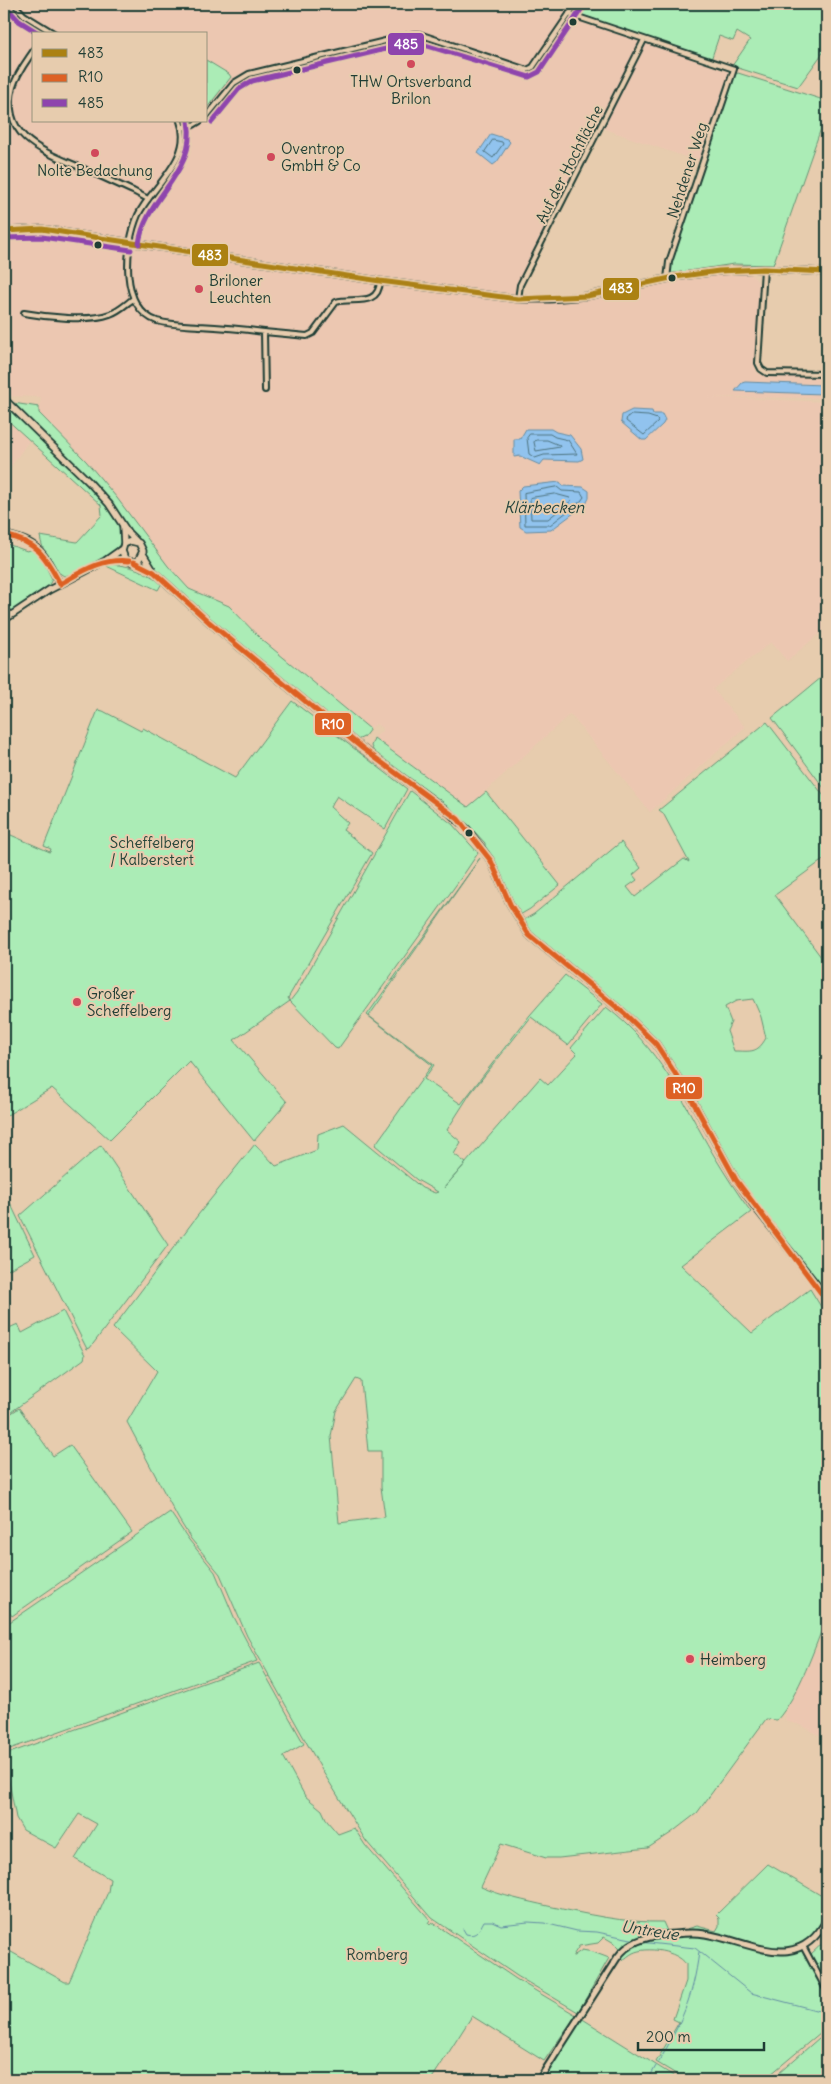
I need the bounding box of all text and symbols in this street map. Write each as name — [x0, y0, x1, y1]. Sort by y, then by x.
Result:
unlabelled marker — [568, 17, 578, 27]
legend — [32, 32, 208, 122]
line badge: 485 — [387, 32, 425, 56]
text: 485 — [394, 35, 418, 53]
text: 483 — [78, 43, 104, 62]
marker: THW Ortsverband Brilon — [405, 58, 417, 70]
unlabelled marker — [292, 65, 302, 75]
text: R10 — [78, 67, 103, 86]
place label: THW Ortsverband Brilon — [350, 72, 472, 108]
text: 485 — [78, 93, 104, 112]
street label: Auf der Hochfläche — [531, 102, 607, 226]
street label: Nehdener Weg — [663, 120, 711, 220]
place label: Oventrop GmbH & Co — [281, 139, 361, 175]
marker: Nolte Bedachung — [89, 147, 101, 159]
marker: Oventrop GmbH & Co — [265, 151, 277, 163]
place label: Nolte Bedachung — [37, 161, 153, 180]
unlabelled marker — [93, 240, 103, 250]
line badge: 483 — [191, 243, 229, 267]
text: 483 — [198, 246, 222, 264]
place label: Briloner Leuchten — [209, 271, 272, 307]
unlabelled marker — [667, 273, 677, 283]
line badge: 483 — [602, 277, 640, 301]
text: 483 — [609, 279, 633, 297]
marker: Briloner Leuchten — [193, 283, 205, 295]
water label: Klärbecken — [504, 497, 585, 517]
line badge: R10 — [314, 712, 352, 736]
text: R10 — [321, 715, 345, 733]
unlabelled marker — [464, 828, 474, 838]
park label: Scheffelberg / Kalberstert — [110, 833, 194, 869]
place label: Großer Scheffelberg — [87, 984, 171, 1020]
marker: Großer Scheffelberg — [71, 996, 83, 1008]
line badge: R10 — [665, 1076, 703, 1100]
text: R10 — [672, 1079, 696, 1097]
place label: Heimberg — [700, 1650, 766, 1669]
marker: Heimberg — [684, 1653, 696, 1665]
water label: Untreue — [620, 1916, 681, 1945]
park label: Romberg — [346, 1945, 408, 1964]
scale bar — [638, 2019, 765, 2051]
text: 200 m — [646, 2027, 691, 2046]

